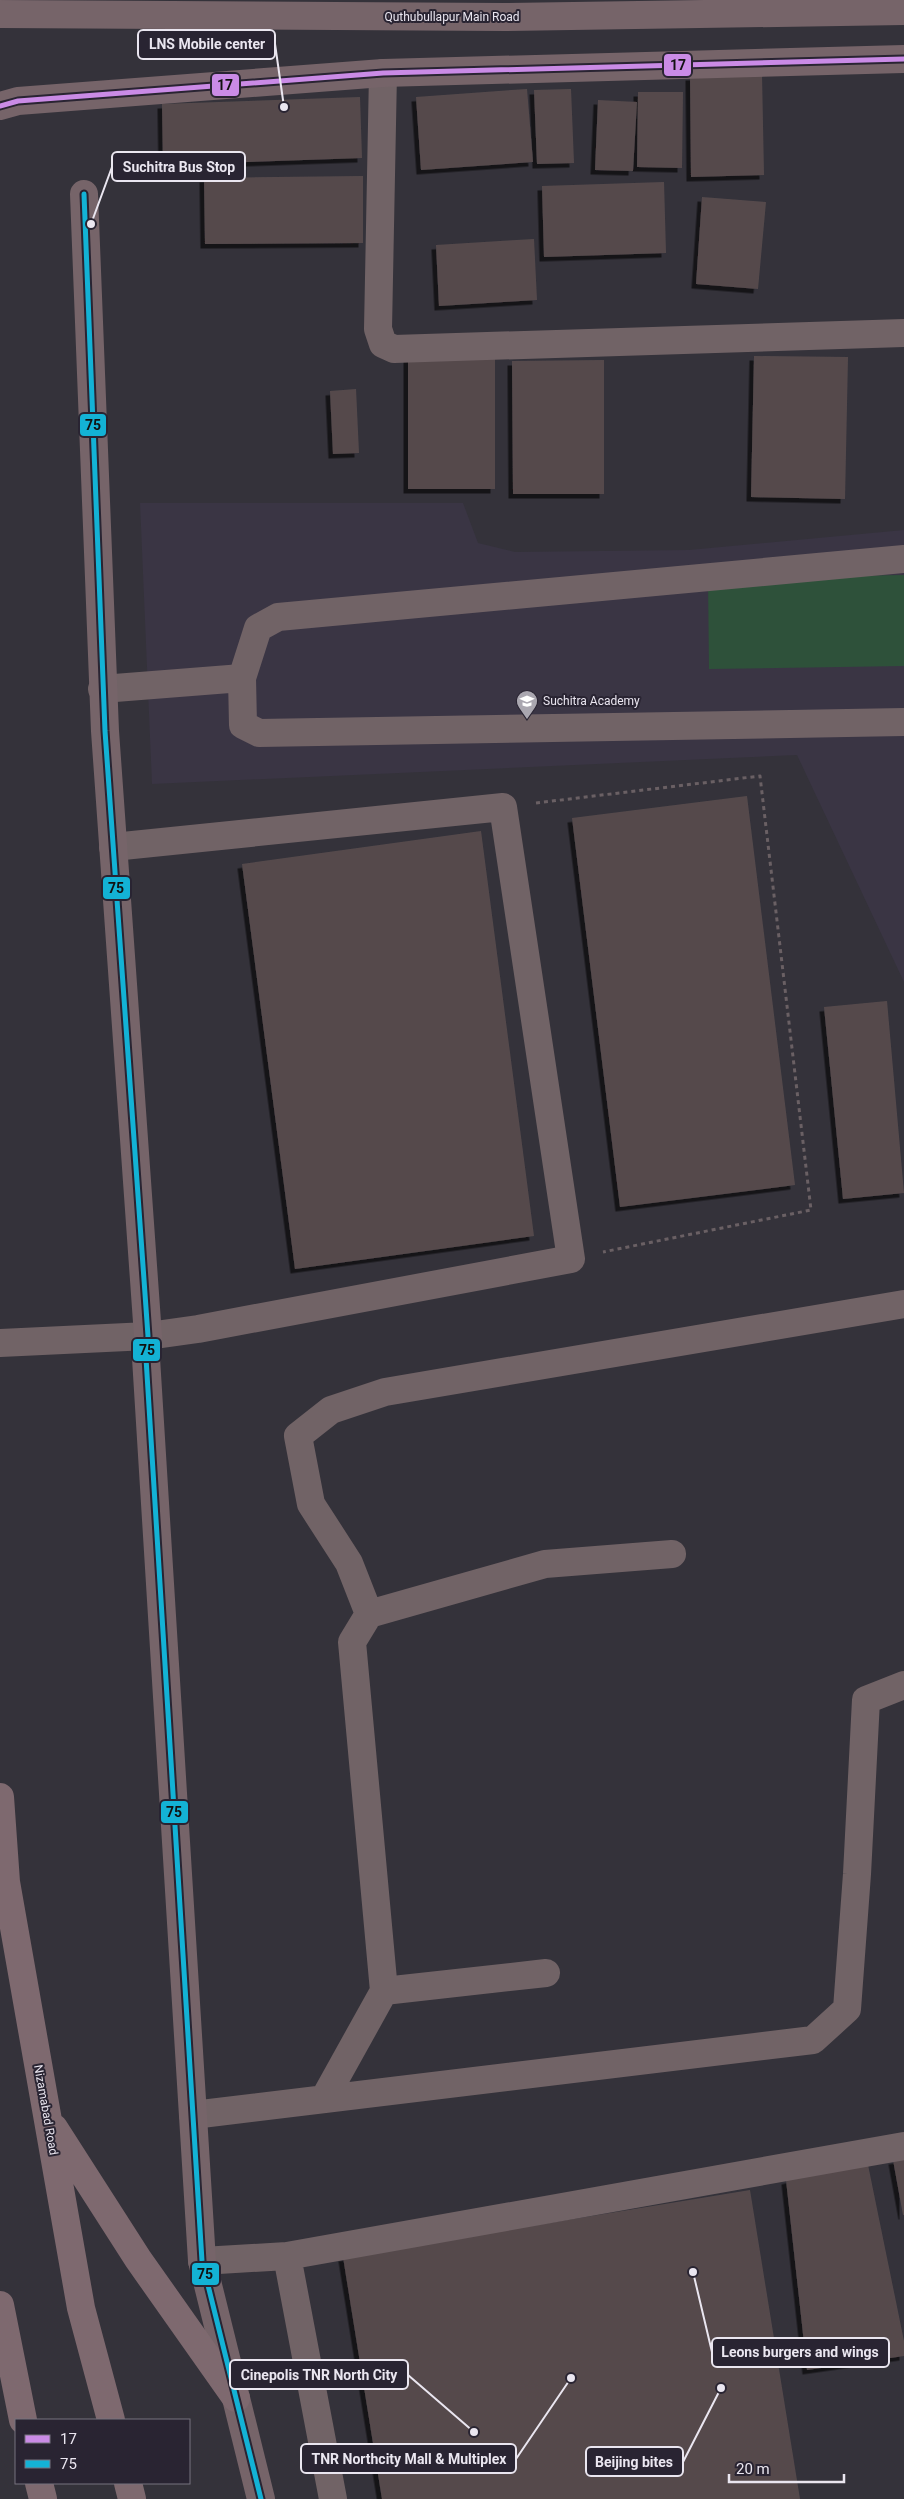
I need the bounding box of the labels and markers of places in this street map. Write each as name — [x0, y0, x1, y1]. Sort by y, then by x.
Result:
callout: LNS Mobile center — [138, 30, 275, 59]
callout: Suchitra Bus Stop — [112, 152, 245, 181]
school or university icon: Suchitra Academy — [515, 689, 539, 720]
place label: Suchitra Academy — [543, 694, 640, 708]
callout: Leons burgers and wings — [712, 2338, 889, 2367]
callout: Cinepolis TNR North City — [230, 2360, 408, 2389]
callout: TNR Northcity Mall & Multiplex — [301, 2444, 516, 2473]
callout: Beijing bites — [586, 2447, 683, 2476]

